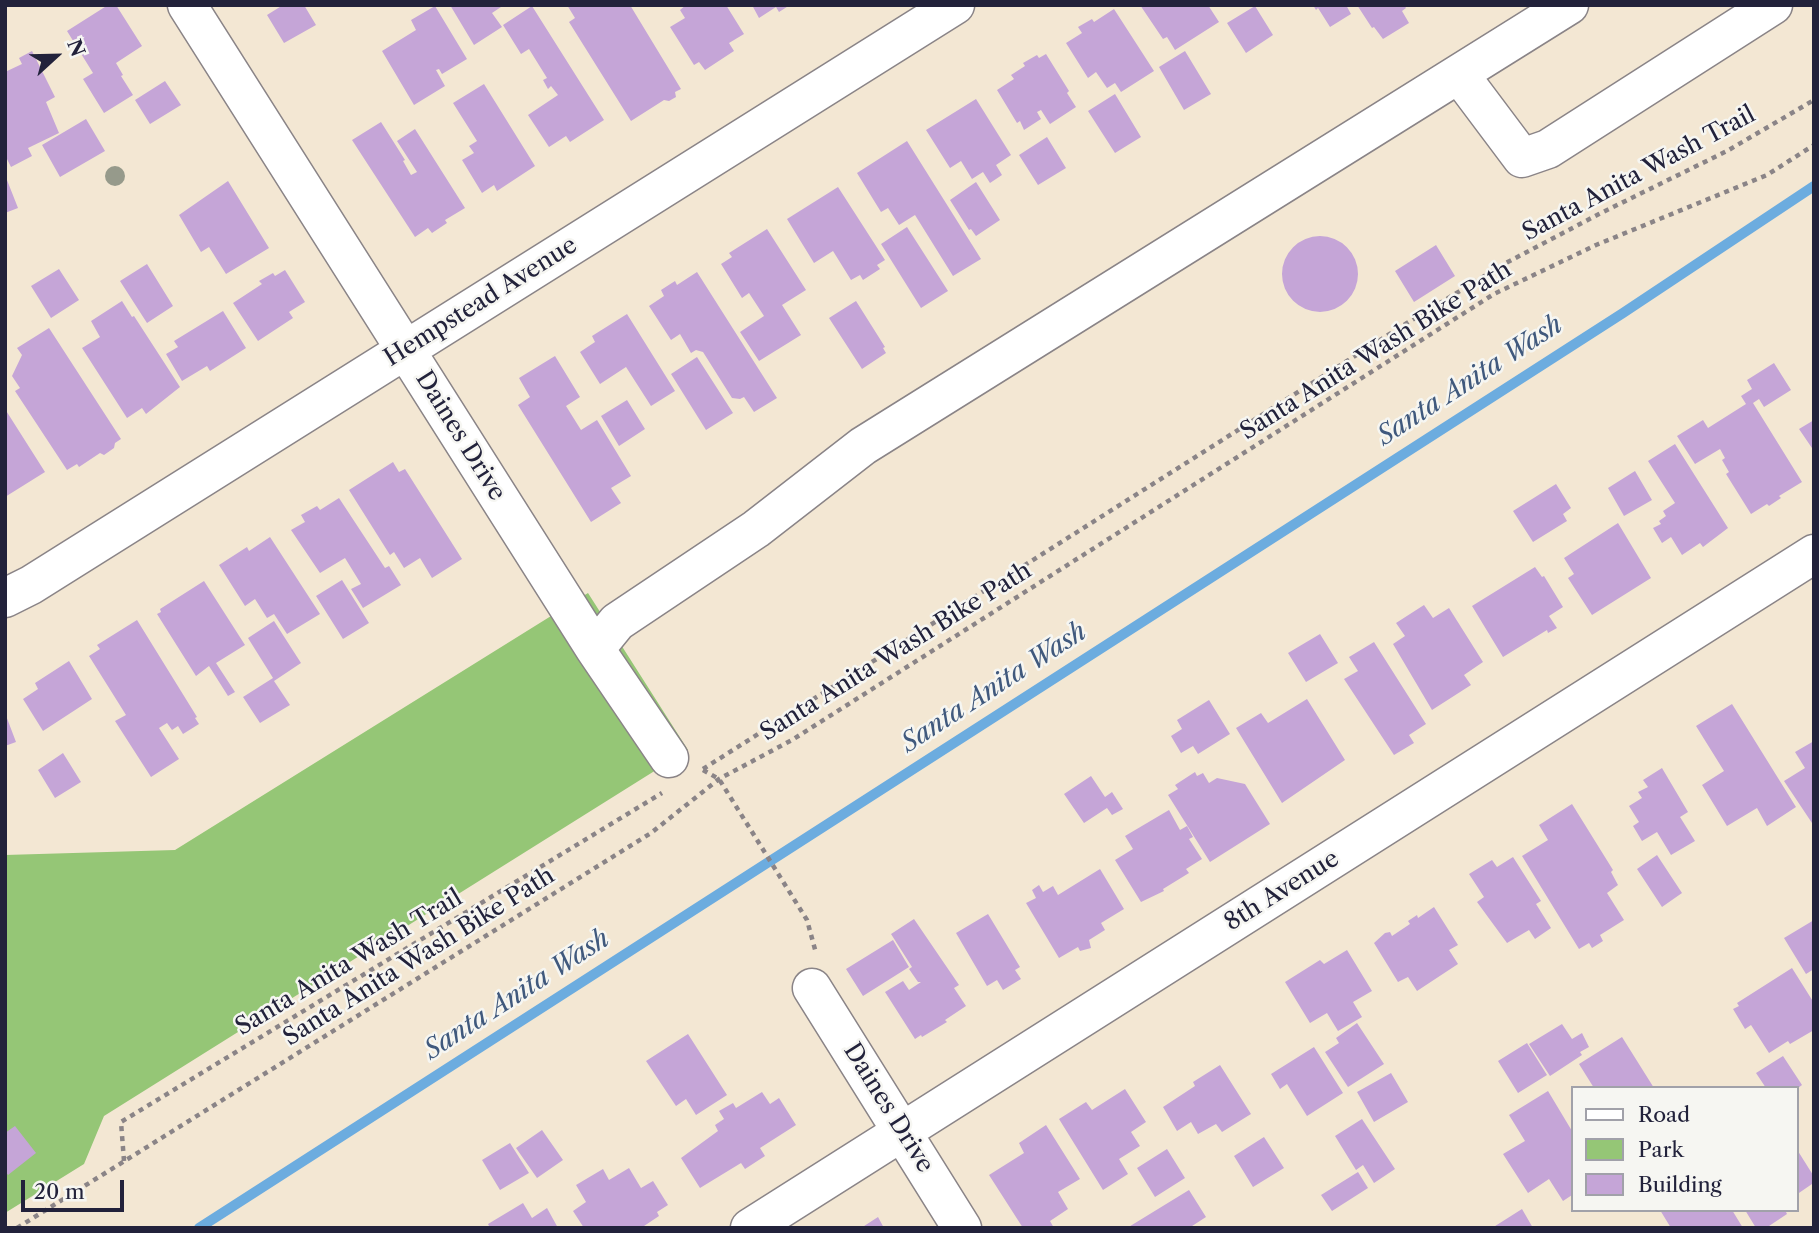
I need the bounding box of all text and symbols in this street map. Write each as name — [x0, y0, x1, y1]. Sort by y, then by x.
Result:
north arrow — [21, 21, 91, 91]
text: N — [62, 36, 90, 60]
street label: Santa Anita Wash Trail — [1518, 100, 1760, 248]
street label: Hempstead Avenue — [379, 231, 583, 373]
street label: Santa Anita Wash Bike Path — [1235, 256, 1517, 446]
water label: Santa Anita Wash — [1372, 310, 1568, 452]
street label: Daines Drive — [409, 366, 511, 506]
street label: Santa Anita Wash Bike Path — [755, 557, 1037, 747]
water label: Santa Anita Wash — [896, 617, 1092, 759]
street label: 8th Avenue — [1219, 844, 1345, 938]
street label: Santa Anita Wash Bike Path — [278, 862, 560, 1052]
street label: Santa Anita Wash Trail — [230, 884, 468, 1042]
water label: Santa Anita Wash — [419, 924, 615, 1066]
street label: Daines Drive — [837, 1038, 939, 1178]
legend — [1570, 1086, 1798, 1212]
text: Road — [1638, 1102, 1690, 1127]
text: Park — [1638, 1137, 1684, 1162]
scale bar — [24, 1166, 128, 1210]
text: Building — [1638, 1172, 1722, 1197]
text: 20 m — [34, 1179, 85, 1204]

